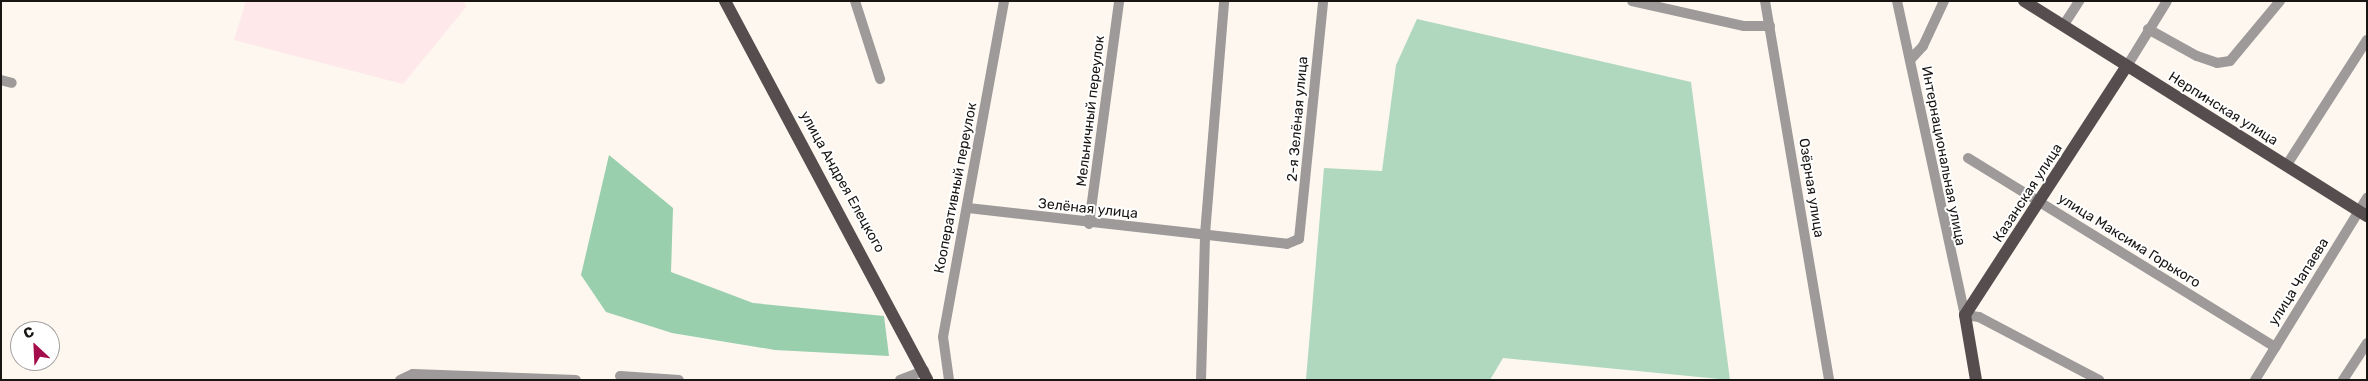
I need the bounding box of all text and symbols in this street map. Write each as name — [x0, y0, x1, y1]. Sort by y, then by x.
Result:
street label: Мельничный переулок — [1073, 34, 1109, 188]
street label: 2-я Зелёная улица — [1284, 56, 1312, 182]
street label: Интернациональная улица — [1917, 65, 1969, 247]
street label: Нерпинская улица — [2165, 69, 2281, 149]
street label: Кооперативный переулок — [931, 101, 981, 275]
street label: улица Андрея Елецкого — [796, 108, 888, 256]
street label: Озёрная улица — [1795, 137, 1827, 239]
street label: Казанская улица — [1990, 140, 2066, 246]
street label: улица Максима Горького — [2055, 190, 2203, 292]
street label: Зелёная улица — [1037, 195, 1139, 223]
street label: улица Чапаева — [2265, 235, 2333, 329]
north arrow — [10, 321, 60, 371]
text: С — [21, 323, 37, 343]

